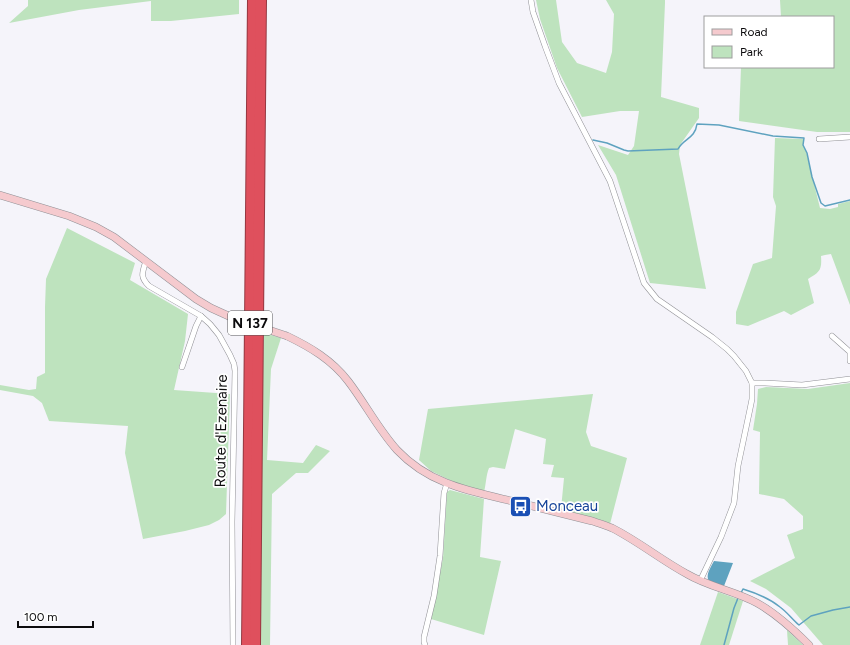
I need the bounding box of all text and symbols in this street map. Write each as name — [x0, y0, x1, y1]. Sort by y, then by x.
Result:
legend — [704, 16, 834, 68]
text: Road — [740, 25, 768, 39]
text: Park — [740, 45, 763, 59]
road number: N 137 — [228, 311, 272, 335]
street label: Route d'Ezenaire — [211, 374, 231, 488]
bus stop icon: Monceau — [508, 493, 534, 519]
place label: Monceau — [536, 497, 598, 515]
scale bar — [18, 603, 93, 629]
text: 100 m — [24, 610, 58, 624]

